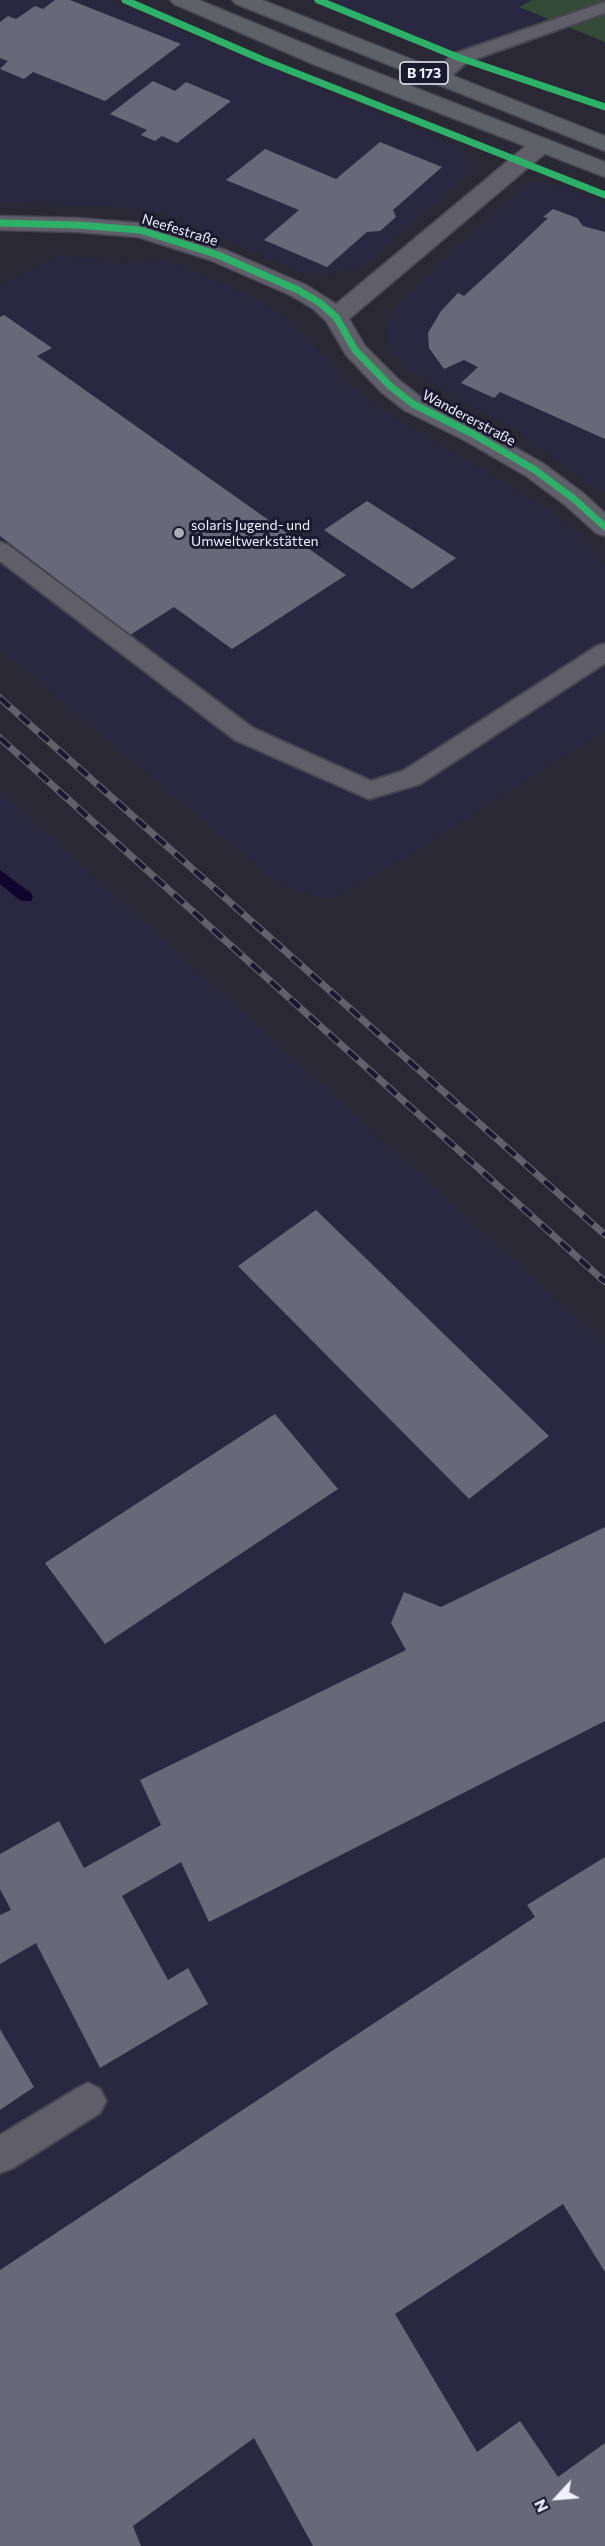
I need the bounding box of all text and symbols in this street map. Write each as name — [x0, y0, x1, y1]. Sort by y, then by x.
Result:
road number: B 173 — [400, 62, 448, 84]
street label: Neefestraße — [140, 210, 220, 250]
street label: Wandererstraße — [420, 386, 518, 450]
place label: solaris Jugend- und Umweltwerkstätten — [191, 517, 319, 550]
marker: solaris Jugend- und Umweltwerkstätten — [172, 526, 186, 540]
north arrow — [527, 2468, 587, 2528]
text: N — [529, 2497, 552, 2516]

